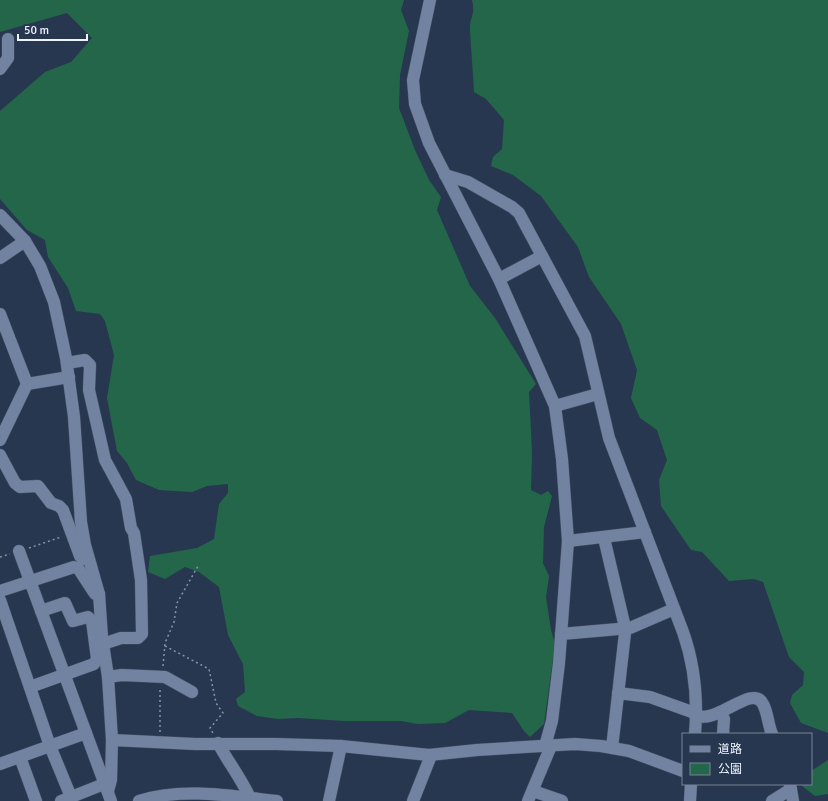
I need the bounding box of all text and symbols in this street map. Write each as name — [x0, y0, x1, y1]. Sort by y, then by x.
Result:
scale bar — [18, 16, 87, 42]
text: 50 m — [24, 23, 49, 38]
legend — [682, 733, 812, 785]
text: 道路 — [718, 742, 742, 757]
text: 公園 — [718, 762, 742, 777]

